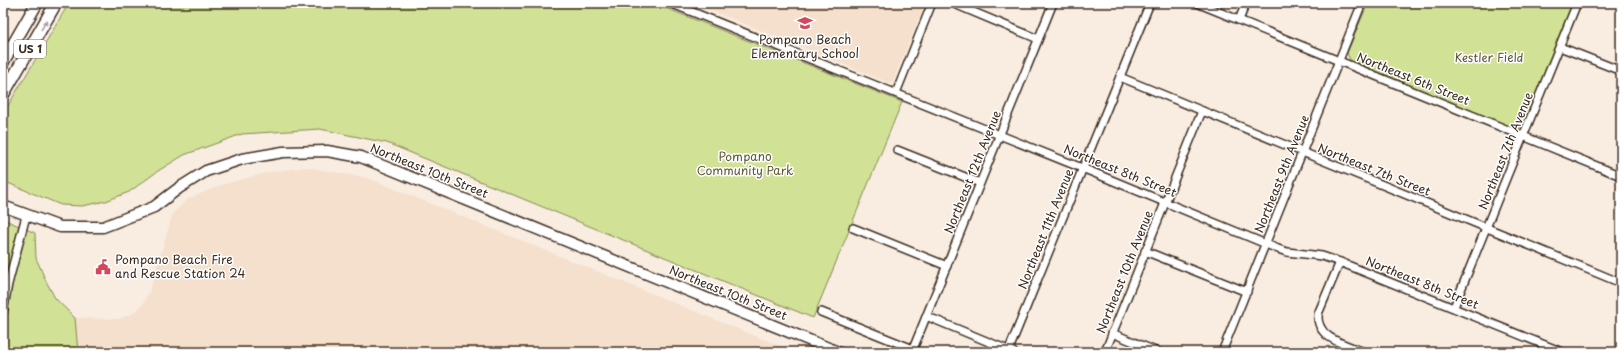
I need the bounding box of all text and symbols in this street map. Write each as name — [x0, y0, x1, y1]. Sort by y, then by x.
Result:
school or university icon: Pompano Beach Elementary School — [796, 14, 814, 32]
one-way arrow — [40, 19, 47, 31]
place label: Pompano Beach Elementary School — [751, 30, 859, 62]
road number: US 1 — [14, 40, 46, 58]
street label: Northeast 6th Street — [1354, 47, 1473, 109]
park label: Kestler Field — [1454, 48, 1524, 66]
street label: Northeast 7th Avenue — [1473, 89, 1537, 212]
street label: Northeast 12th Avenue — [939, 107, 1005, 236]
street label: Northeast 9th Avenue — [1249, 112, 1313, 235]
street label: Northeast 10th Street — [368, 138, 491, 202]
street label: Northeast 7th Street — [1315, 138, 1434, 200]
street label: Northeast 8th Street — [1061, 139, 1180, 201]
park label: Pompano Community Park — [697, 147, 793, 179]
street label: Northeast 11th Avenue — [1013, 165, 1078, 291]
street label: Northeast 10th Avenue — [1091, 207, 1157, 336]
place label: Pompano Beach Fire and Rescue Station 24 — [115, 250, 245, 282]
street label: Northeast 8th Street — [1363, 251, 1482, 313]
public building icon: Pompano Beach Fire and Rescue Station 24 — [94, 258, 112, 276]
street label: Northeast 10th Street — [667, 260, 790, 324]

